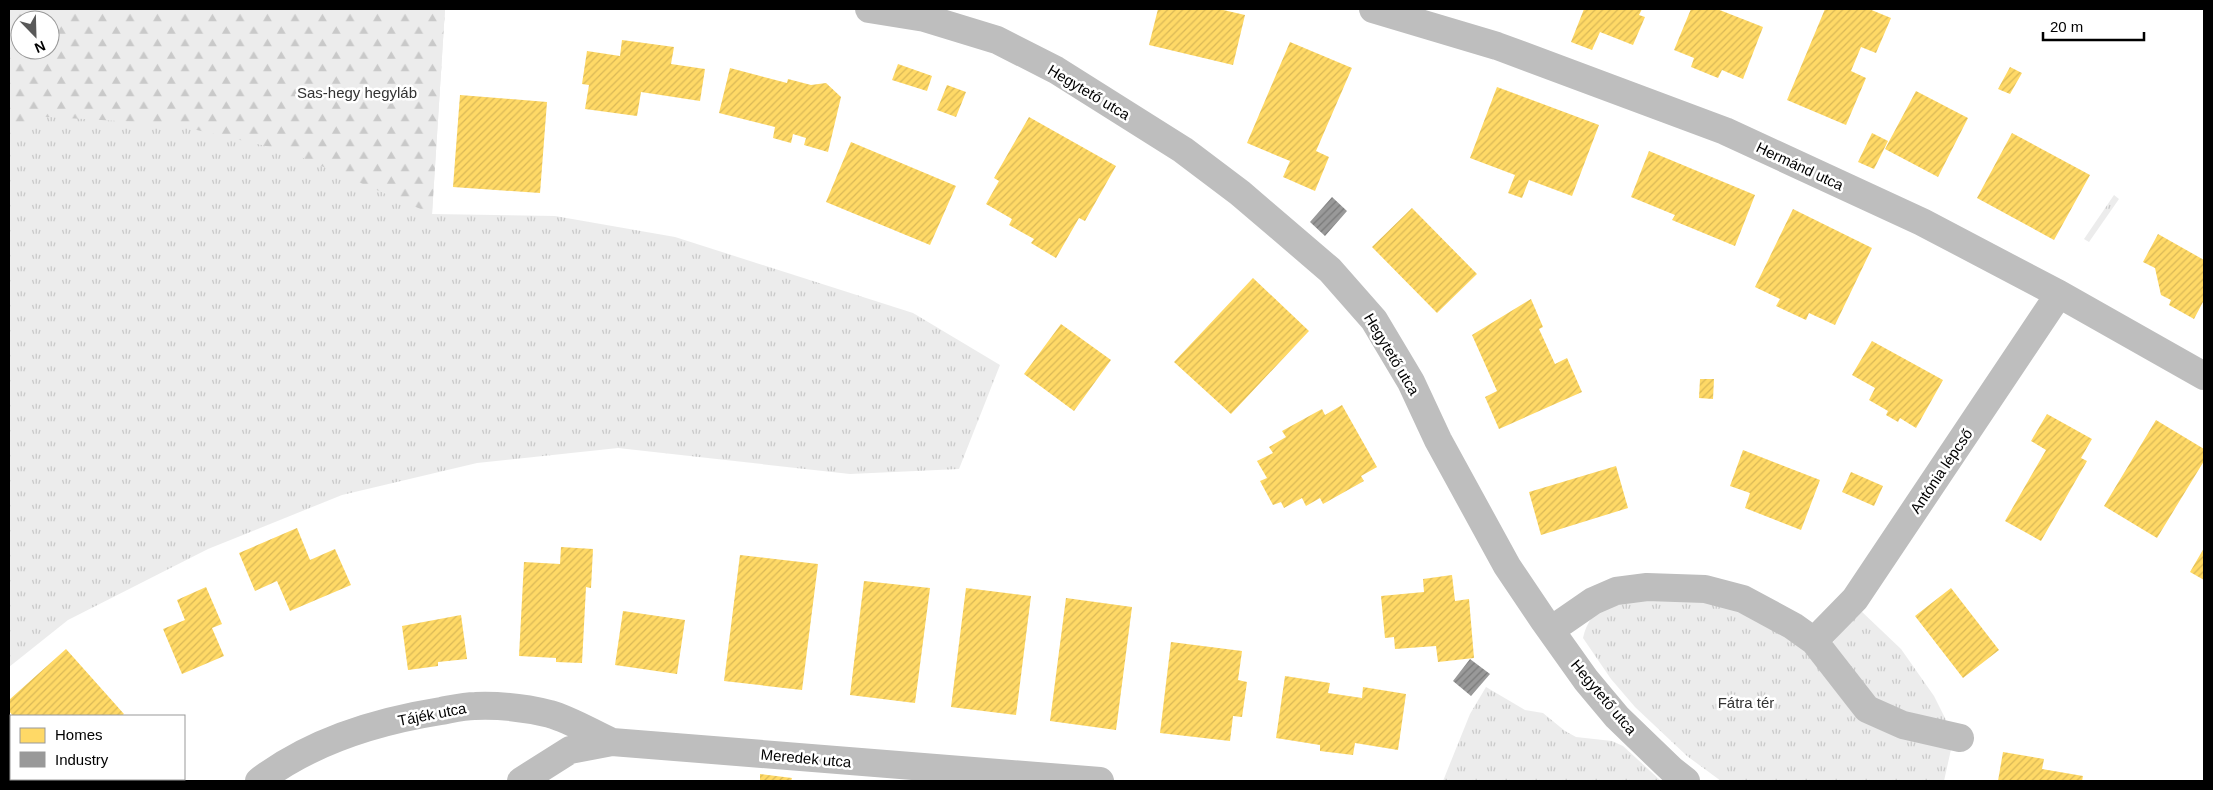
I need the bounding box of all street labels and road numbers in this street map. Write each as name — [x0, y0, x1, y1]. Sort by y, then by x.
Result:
street label: Hegytető utca — [1045, 61, 1134, 123]
street label: Hermánd utca — [1754, 138, 1847, 194]
street label: Hegytető utca — [1361, 310, 1423, 399]
street label: Antónia lépcső — [1906, 425, 1976, 517]
street label: Hegytető utca — [1568, 656, 1641, 738]
street label: Tájék utca — [396, 699, 468, 729]
street label: Meredek utca — [760, 746, 853, 770]

